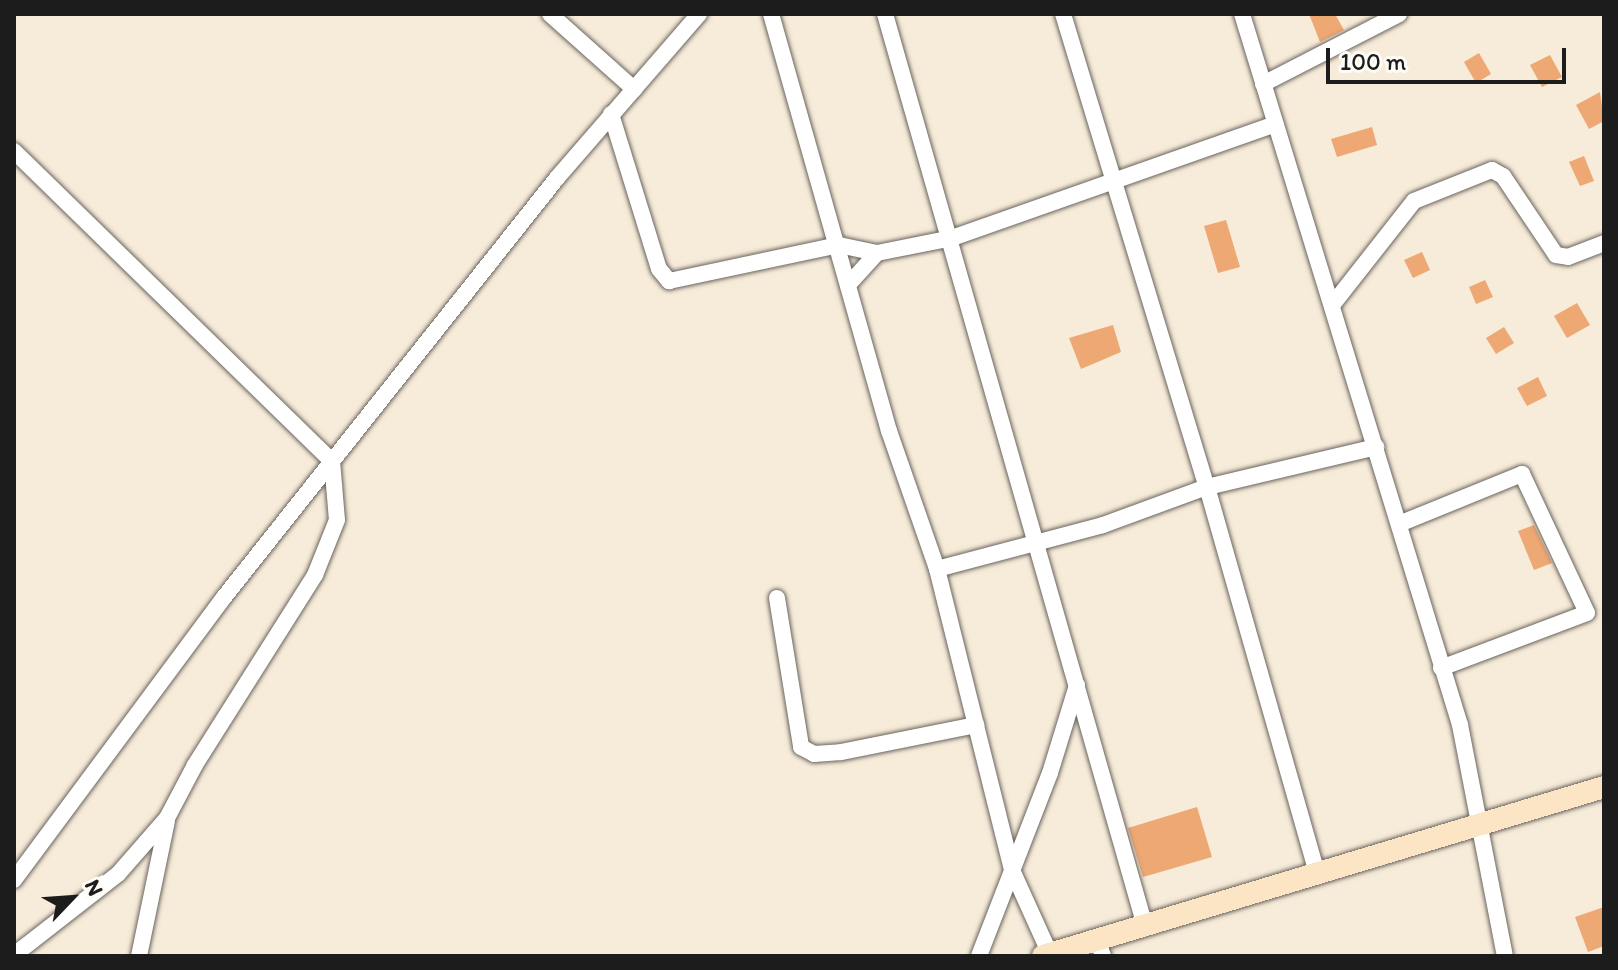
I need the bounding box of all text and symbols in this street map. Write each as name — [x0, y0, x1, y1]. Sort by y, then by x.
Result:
scale bar — [1330, 32, 1570, 82]
text: 100 m — [1340, 47, 1406, 76]
north arrow — [32, 858, 112, 938]
text: N — [79, 875, 110, 900]

